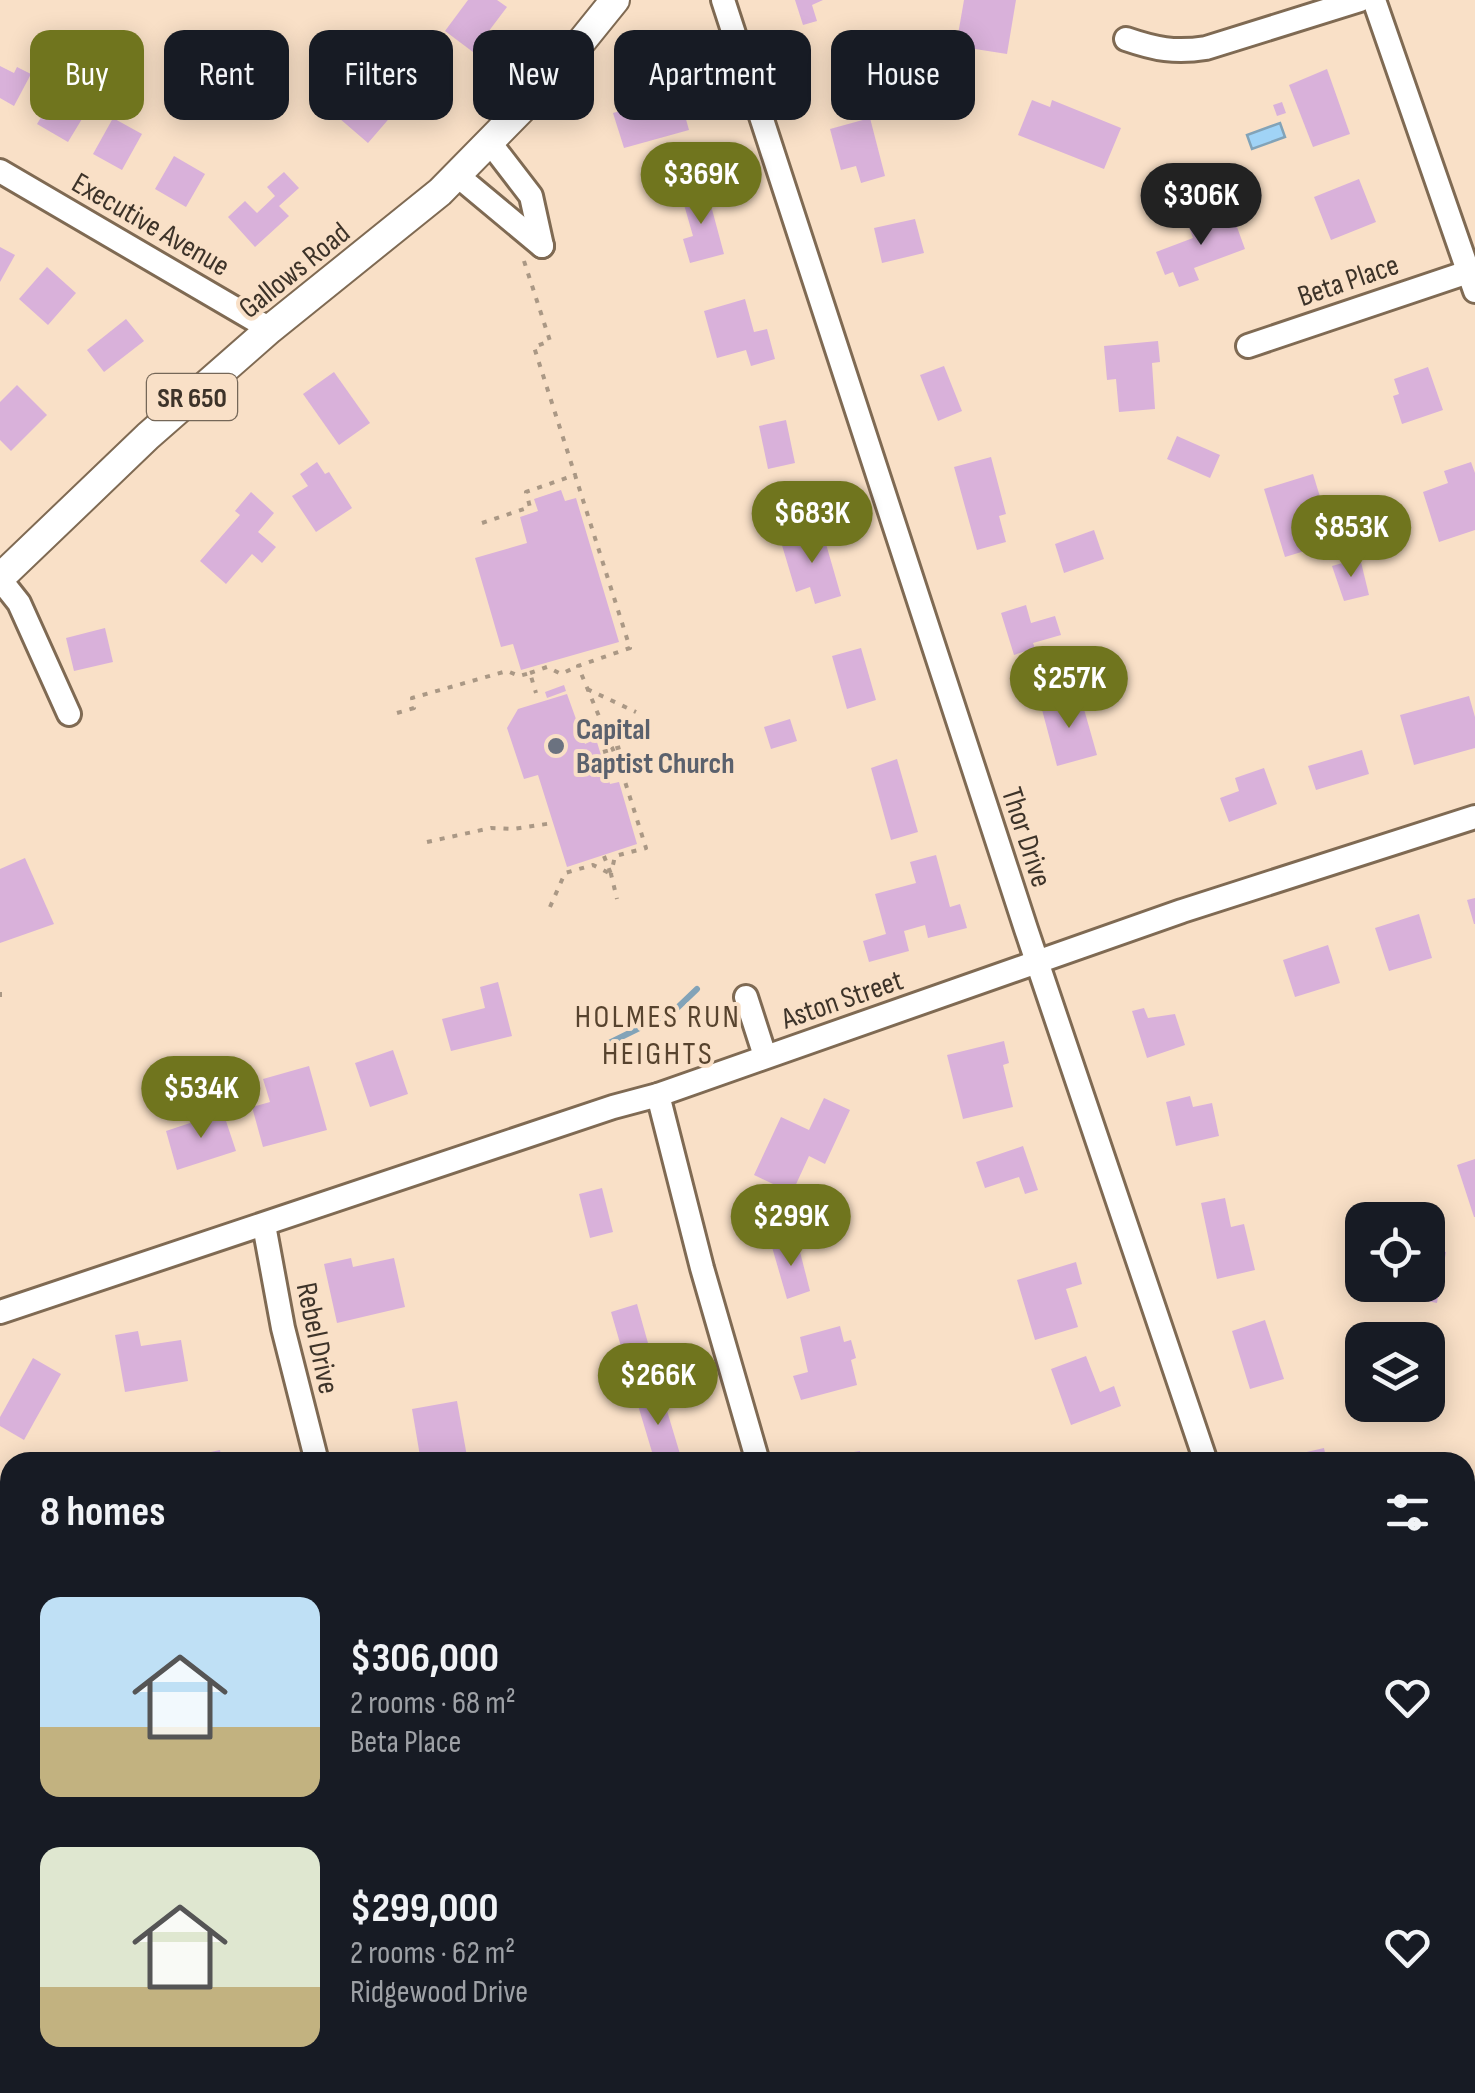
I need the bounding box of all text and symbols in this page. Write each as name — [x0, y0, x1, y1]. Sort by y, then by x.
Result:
chip: Buy — [30, 30, 144, 120]
chip: Rent — [164, 30, 289, 120]
chip: Filters — [309, 30, 453, 120]
chip: New — [473, 30, 594, 120]
chip: Apartment — [614, 30, 811, 120]
chip: House — [831, 30, 975, 120]
pin: $369K — [631, 142, 771, 227]
text: $369K — [663, 155, 739, 194]
pin: $306K — [1131, 163, 1271, 248]
street label: Executive Avenue — [65, 165, 236, 284]
text: $306K — [1163, 176, 1239, 215]
street label: Gallows Road — [232, 215, 357, 326]
street label: Beta Place — [1293, 247, 1404, 315]
road number: SR 650 — [147, 374, 237, 420]
pin: $683K — [742, 481, 882, 566]
text: $683K — [774, 494, 850, 533]
pin: $853K — [1281, 495, 1421, 580]
text: $853K — [1313, 508, 1389, 547]
pin: $257K — [999, 646, 1139, 731]
text: $257K — [1032, 659, 1106, 698]
place label: Capital Baptist Church — [576, 712, 735, 782]
marker: Capital Baptist Church — [545, 735, 567, 757]
street label: Thor Drive — [993, 783, 1059, 892]
street label: Aston Street — [776, 962, 908, 1038]
district label: HOLMES RUN HEIGHTS — [575, 998, 741, 1074]
pin: $534K — [131, 1056, 271, 1141]
text: $534K — [163, 1069, 239, 1108]
pin: $299K — [721, 1184, 861, 1269]
text: $299K — [753, 1197, 829, 1236]
map controls — [1345, 1202, 1445, 1422]
button: locate — [1345, 1202, 1445, 1302]
street label: Rebel Drive — [288, 1279, 346, 1397]
button: layers — [1345, 1322, 1445, 1422]
pin: $266K — [588, 1343, 728, 1428]
text: $266K — [620, 1356, 696, 1395]
icon: filters — [1380, 1485, 1435, 1540]
text: 8 homes — [40, 1487, 165, 1538]
text: $306,000 — [350, 1633, 499, 1684]
icon: home — [120, 1637, 240, 1757]
icon: heart — [1380, 1670, 1435, 1725]
text: 2 rooms · 68 m² — [350, 1684, 516, 1723]
text: Beta Place — [350, 1723, 461, 1762]
text: $299,000 — [350, 1883, 498, 1934]
icon: home — [120, 1887, 240, 2007]
icon: heart — [1380, 1920, 1435, 1975]
text: 2 rooms · 62 m² — [350, 1934, 515, 1973]
text: Ridgewood Drive — [350, 1973, 528, 2012]

